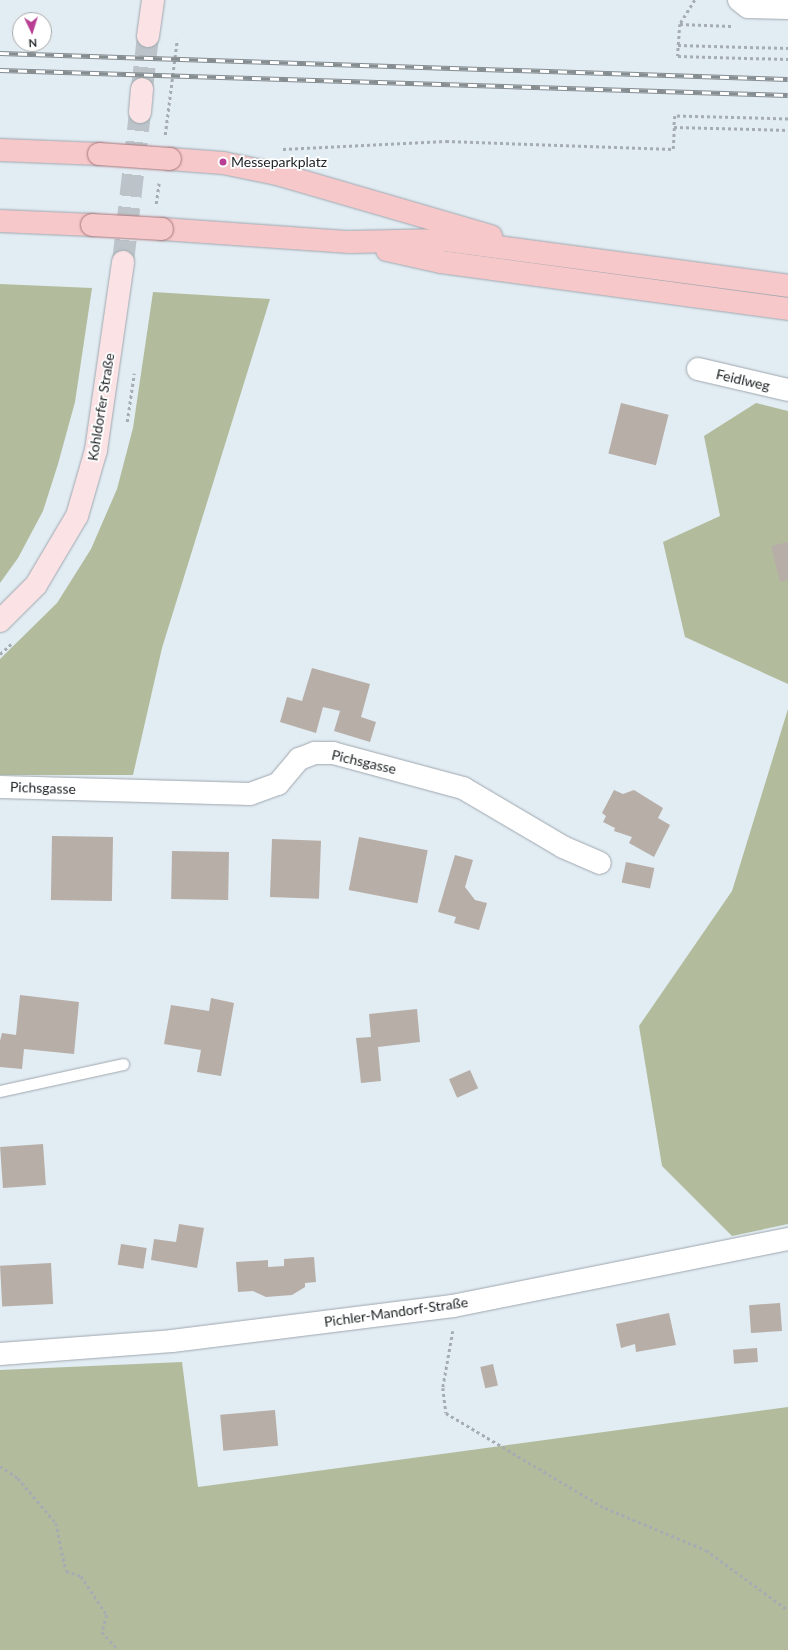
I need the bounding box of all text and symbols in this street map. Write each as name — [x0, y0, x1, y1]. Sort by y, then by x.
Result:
north arrow — [12, 12, 52, 52]
text: N — [28, 37, 37, 50]
place label: Messeparkplatz — [231, 154, 327, 170]
marker: Messeparkplatz — [218, 157, 228, 167]
street label: Kohldorfer Straße — [84, 352, 118, 462]
street label: Feidlweg — [714, 366, 772, 394]
street label: Pichsgasse — [330, 746, 398, 778]
street label: Pichsgasse — [10, 778, 76, 798]
street label: Pichler-Mandorf-Straße — [323, 1294, 469, 1330]

